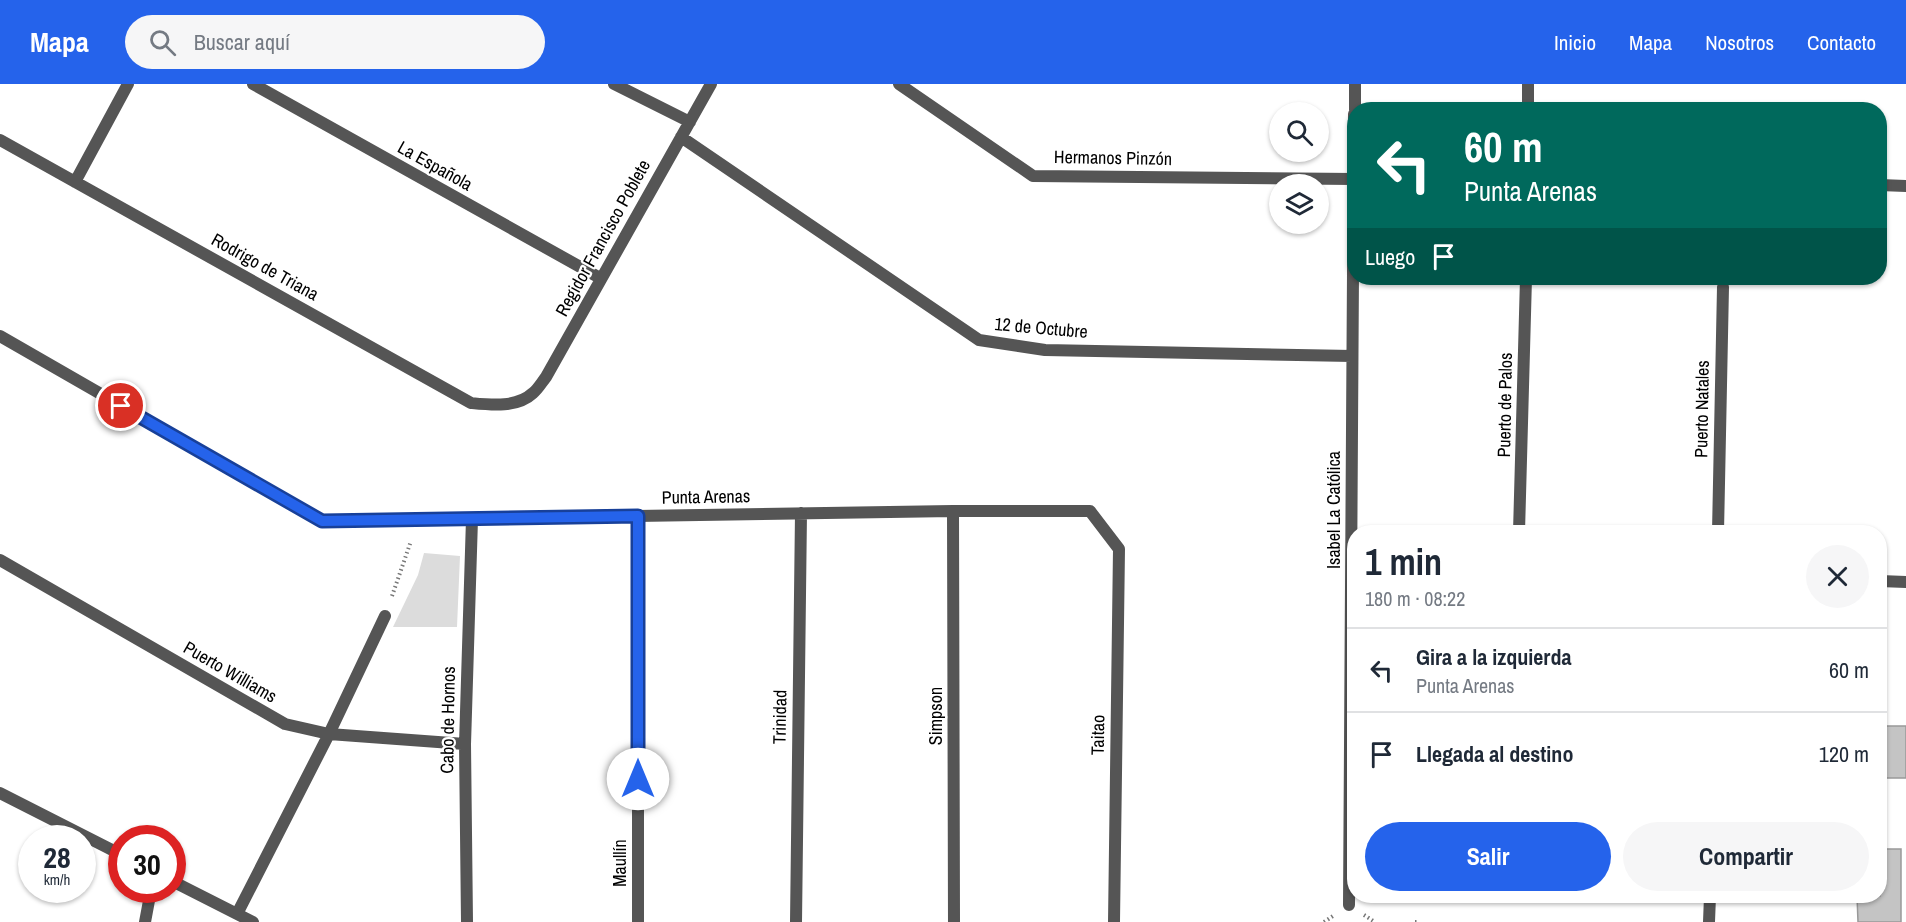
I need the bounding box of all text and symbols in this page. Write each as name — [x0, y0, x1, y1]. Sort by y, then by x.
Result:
search box — [125, 15, 545, 69]
text: Mapa — [30, 23, 89, 61]
icon: search — [146, 26, 179, 59]
text: Buscar aquí — [194, 27, 290, 57]
text: Inicio — [1554, 28, 1596, 57]
text: Mapa — [1629, 28, 1672, 57]
text: Nosotros — [1705, 28, 1774, 57]
text: Contacto — [1807, 28, 1876, 57]
map controls — [1269, 102, 1329, 234]
button: search — [1269, 102, 1329, 162]
text: 60 m — [1464, 119, 1543, 175]
icon: left — [1365, 126, 1443, 204]
street label: La Española — [393, 135, 477, 196]
street label: Hermanos Pinzón — [1054, 144, 1172, 171]
street label: Regidor Francisco Poblete — [549, 155, 656, 321]
text: Punta Arenas — [1464, 173, 1597, 209]
button: layers — [1269, 174, 1329, 234]
street label: Rodrigo de Triana — [207, 227, 323, 306]
icon: arrive — [1427, 240, 1460, 273]
text: Luego — [1365, 242, 1415, 272]
street label: 12 de Octubre — [993, 311, 1089, 344]
street label: Puerto de Palos — [1491, 352, 1518, 458]
street label: Puerto Natales — [1688, 360, 1715, 458]
pin — [95, 380, 146, 431]
icon: arrive — [104, 389, 137, 422]
street label: Isabel La Católica — [1321, 451, 1346, 569]
street label: Punta Arenas — [661, 483, 751, 510]
text: 1 min — [1365, 538, 1442, 586]
button: close — [1806, 545, 1869, 608]
text: 180 m · 08:22 — [1365, 585, 1465, 612]
street label: Puerto Williams — [179, 635, 282, 708]
text: Gira a la izquierda — [1416, 642, 1571, 672]
icon: left — [1365, 654, 1398, 687]
text: 60 m — [1829, 655, 1869, 685]
street label: Cabo de Hornos — [434, 666, 461, 774]
text: Punta Arenas — [1416, 672, 1514, 699]
street label: Simpson — [923, 687, 948, 745]
street label: Trinidad — [767, 690, 792, 744]
street label: Taitao — [1085, 715, 1110, 755]
icon: arrive — [1365, 738, 1398, 771]
text: Llegada al destino — [1416, 739, 1573, 769]
text: 120 m — [1819, 739, 1869, 769]
position arrow — [606, 747, 670, 811]
button: Salir — [1365, 822, 1611, 891]
button: Compartir — [1623, 822, 1869, 891]
speed limit sign: 30 — [108, 825, 186, 903]
text: 28 — [43, 837, 71, 877]
street label: Maullín — [607, 839, 632, 887]
text: km/h — [44, 869, 70, 890]

